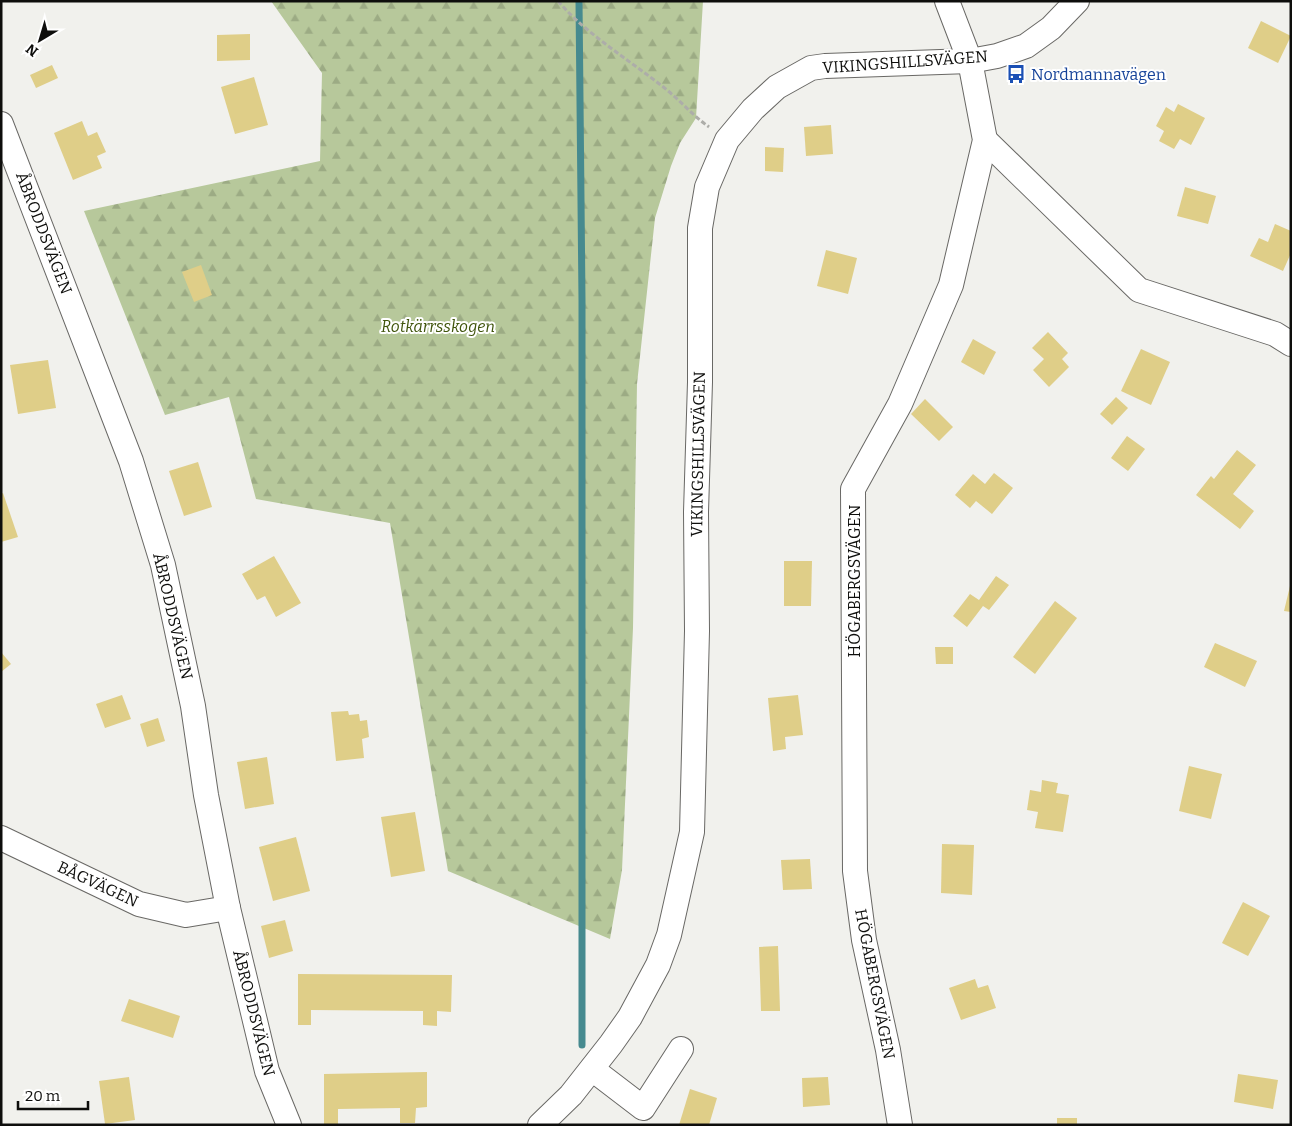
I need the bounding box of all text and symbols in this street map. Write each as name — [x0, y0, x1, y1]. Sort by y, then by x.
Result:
north arrow — [15, 15, 65, 65]
text: N — [23, 40, 42, 60]
street label: VIKINGSHILLSVÄGEN — [822, 47, 989, 77]
bus stop icon: Nordmannavägen — [1005, 63, 1027, 85]
place label: Nordmannavägen — [1031, 65, 1166, 84]
street label: ÅBRODDSVÄGEN — [12, 169, 77, 297]
park label: Rotkärrsskogen — [381, 317, 495, 336]
street label: VIKINGSHILLSVÄGEN — [687, 371, 709, 537]
street label: HÖGABERGSVÄGEN — [845, 504, 864, 657]
street label: ÅBRODDSVÄGEN — [149, 551, 198, 682]
street label: BÅGVÄGEN — [55, 856, 142, 911]
street label: HÖGABERGSVÄGEN — [851, 907, 899, 1061]
street label: ÅBRODDSVÄGEN — [229, 948, 280, 1078]
scale bar — [18, 1078, 88, 1110]
text: 20 m — [25, 1087, 61, 1105]

